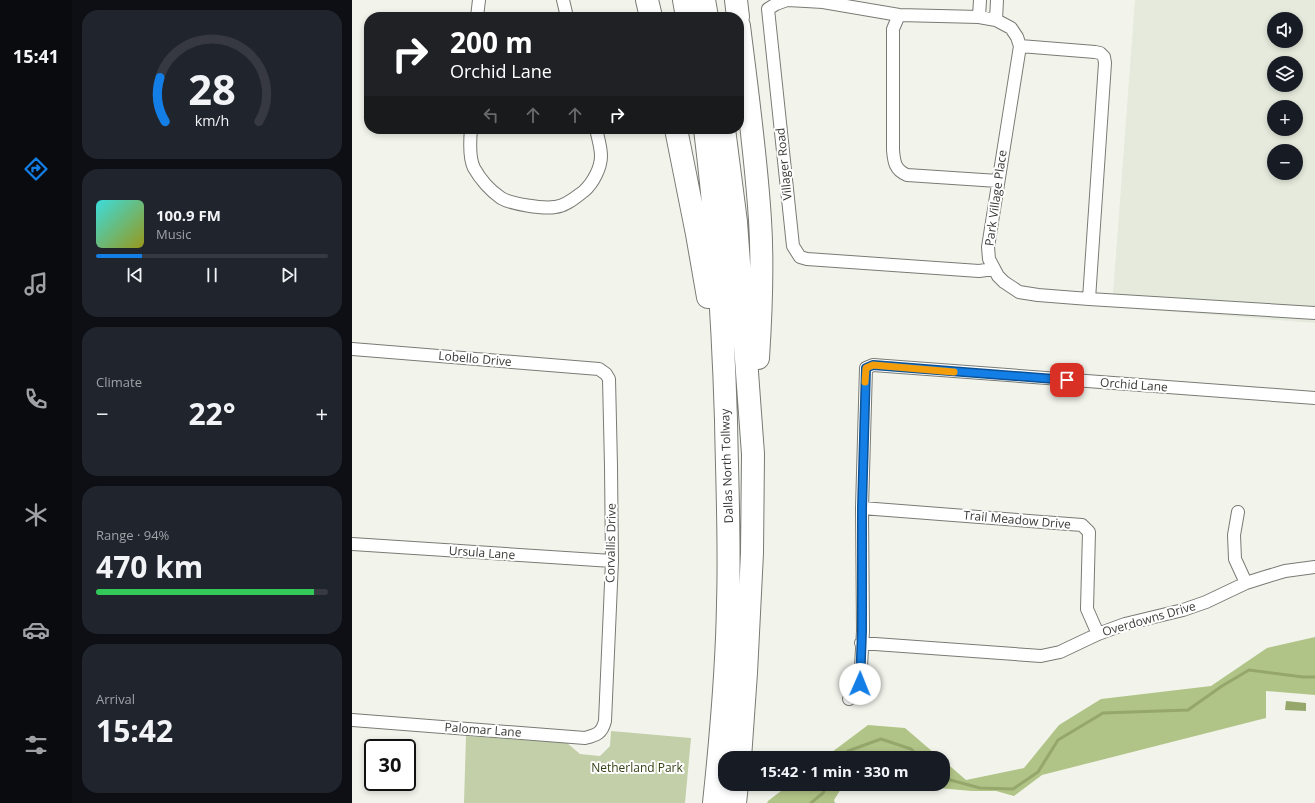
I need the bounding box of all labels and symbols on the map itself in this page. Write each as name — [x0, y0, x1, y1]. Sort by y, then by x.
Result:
street label: Villager Road — [771, 127, 796, 201]
street label: Park Village Place — [980, 149, 1011, 247]
street label: Lobello Drive — [438, 347, 513, 370]
pin — [1050, 363, 1084, 397]
street label: Orchid Lane — [1100, 374, 1169, 395]
street label: Dallas North Tollway — [716, 407, 737, 524]
street label: Corvallis Drive — [601, 503, 620, 583]
street label: Trail Meadow Drive — [963, 506, 1072, 533]
street label: Ursula Lane — [448, 542, 516, 563]
street label: Overdowns Drive — [1100, 597, 1198, 640]
position arrow — [839, 663, 881, 705]
street label: Palomar Lane — [444, 718, 522, 741]
speed limit sign: 30 — [364, 739, 416, 791]
park label: Netherland Park — [591, 759, 684, 776]

